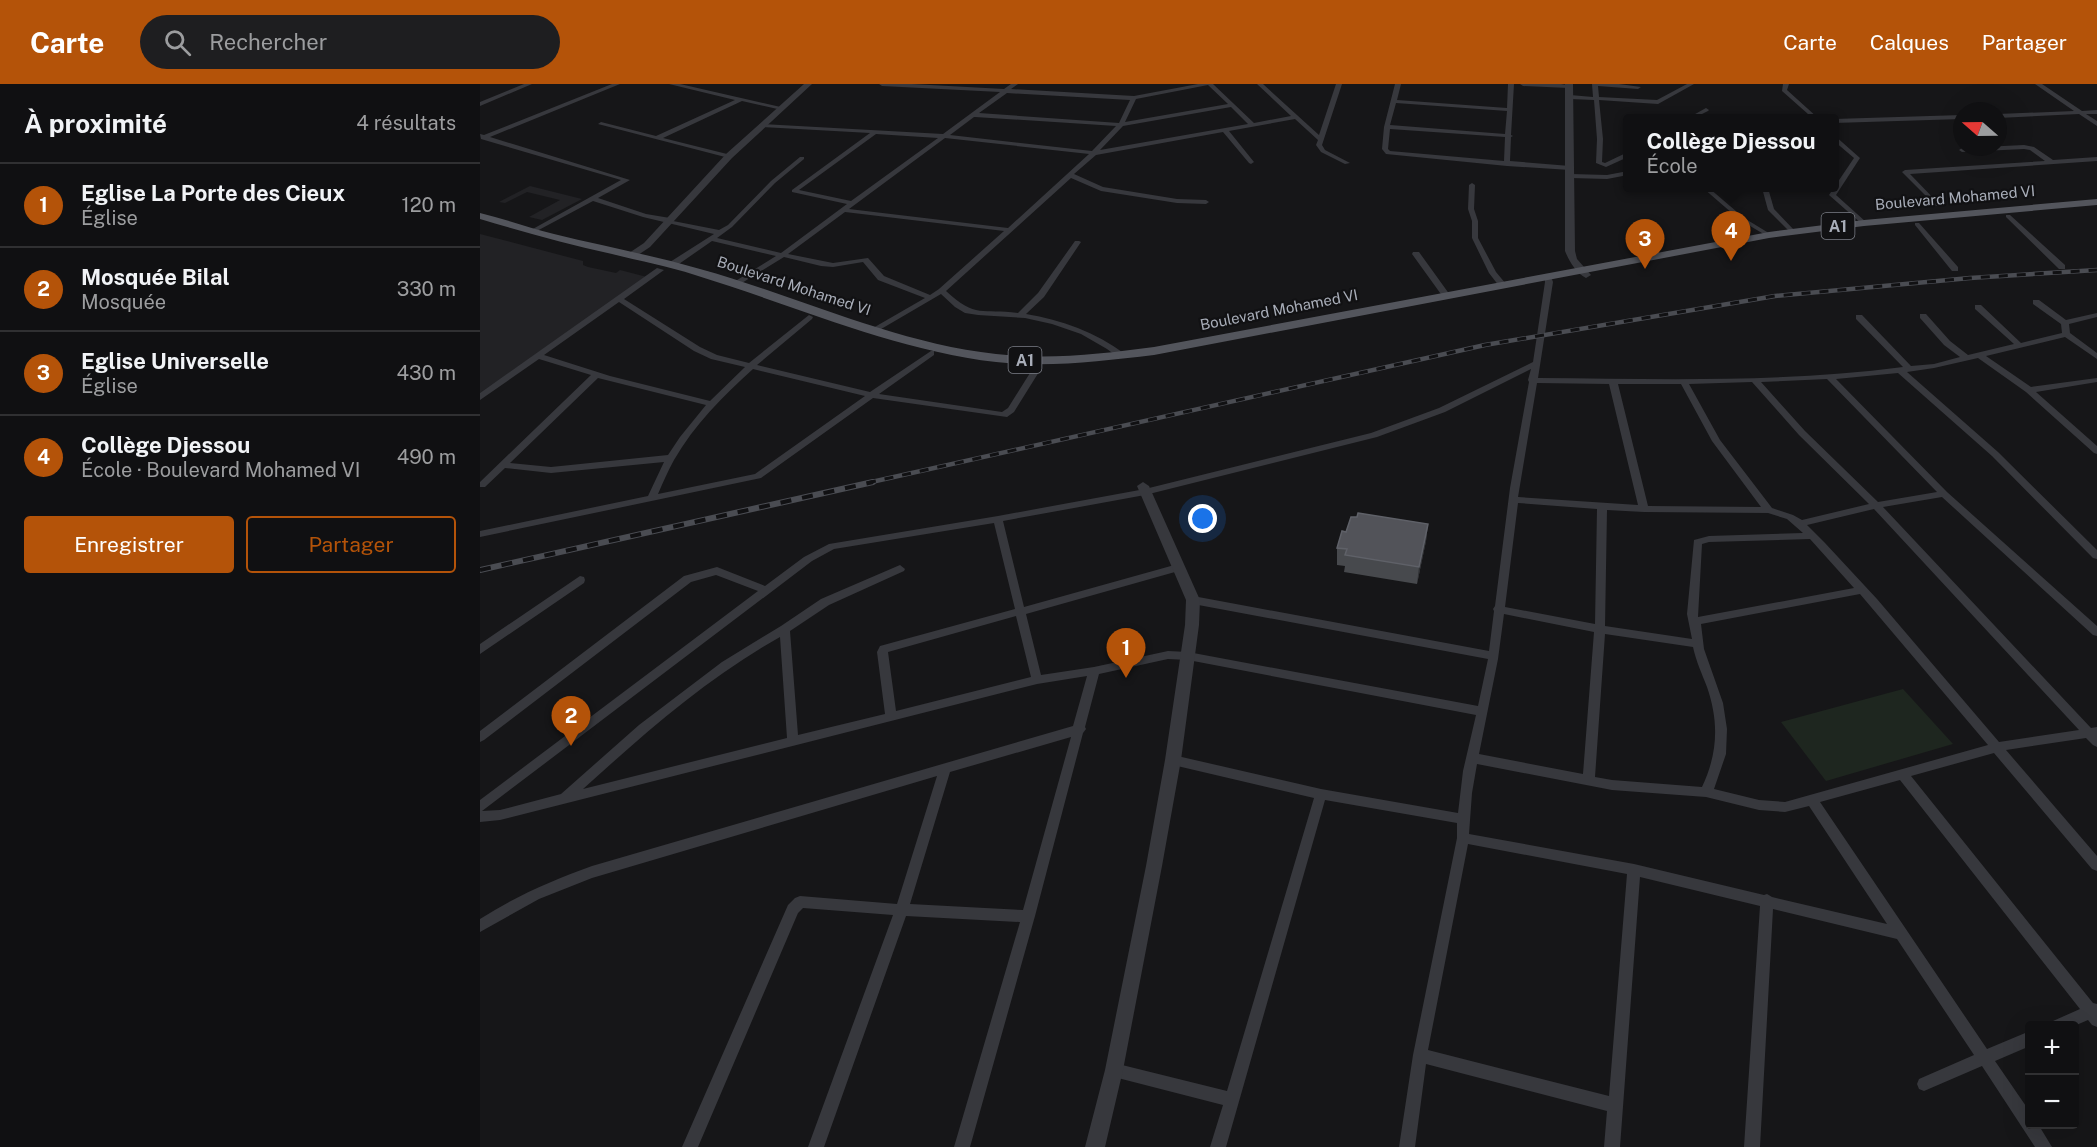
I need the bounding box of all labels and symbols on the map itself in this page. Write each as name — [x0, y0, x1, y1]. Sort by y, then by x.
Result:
north arrow — [1953, 102, 2007, 156]
street label: Boulevard Mohamed VI — [1874, 182, 2036, 213]
pin: 4 — [1712, 212, 1750, 261]
road number: A1 — [1822, 213, 1854, 239]
pin: 3 — [1626, 220, 1664, 269]
street label: Boulevard Mohamed VI — [715, 253, 873, 318]
street label: Boulevard Mohamed VI — [1198, 286, 1359, 333]
road number: A1 — [1008, 347, 1042, 373]
your location — [1188, 504, 1217, 533]
pin: 1 — [1106, 628, 1146, 678]
pin: 2 — [552, 696, 590, 746]

